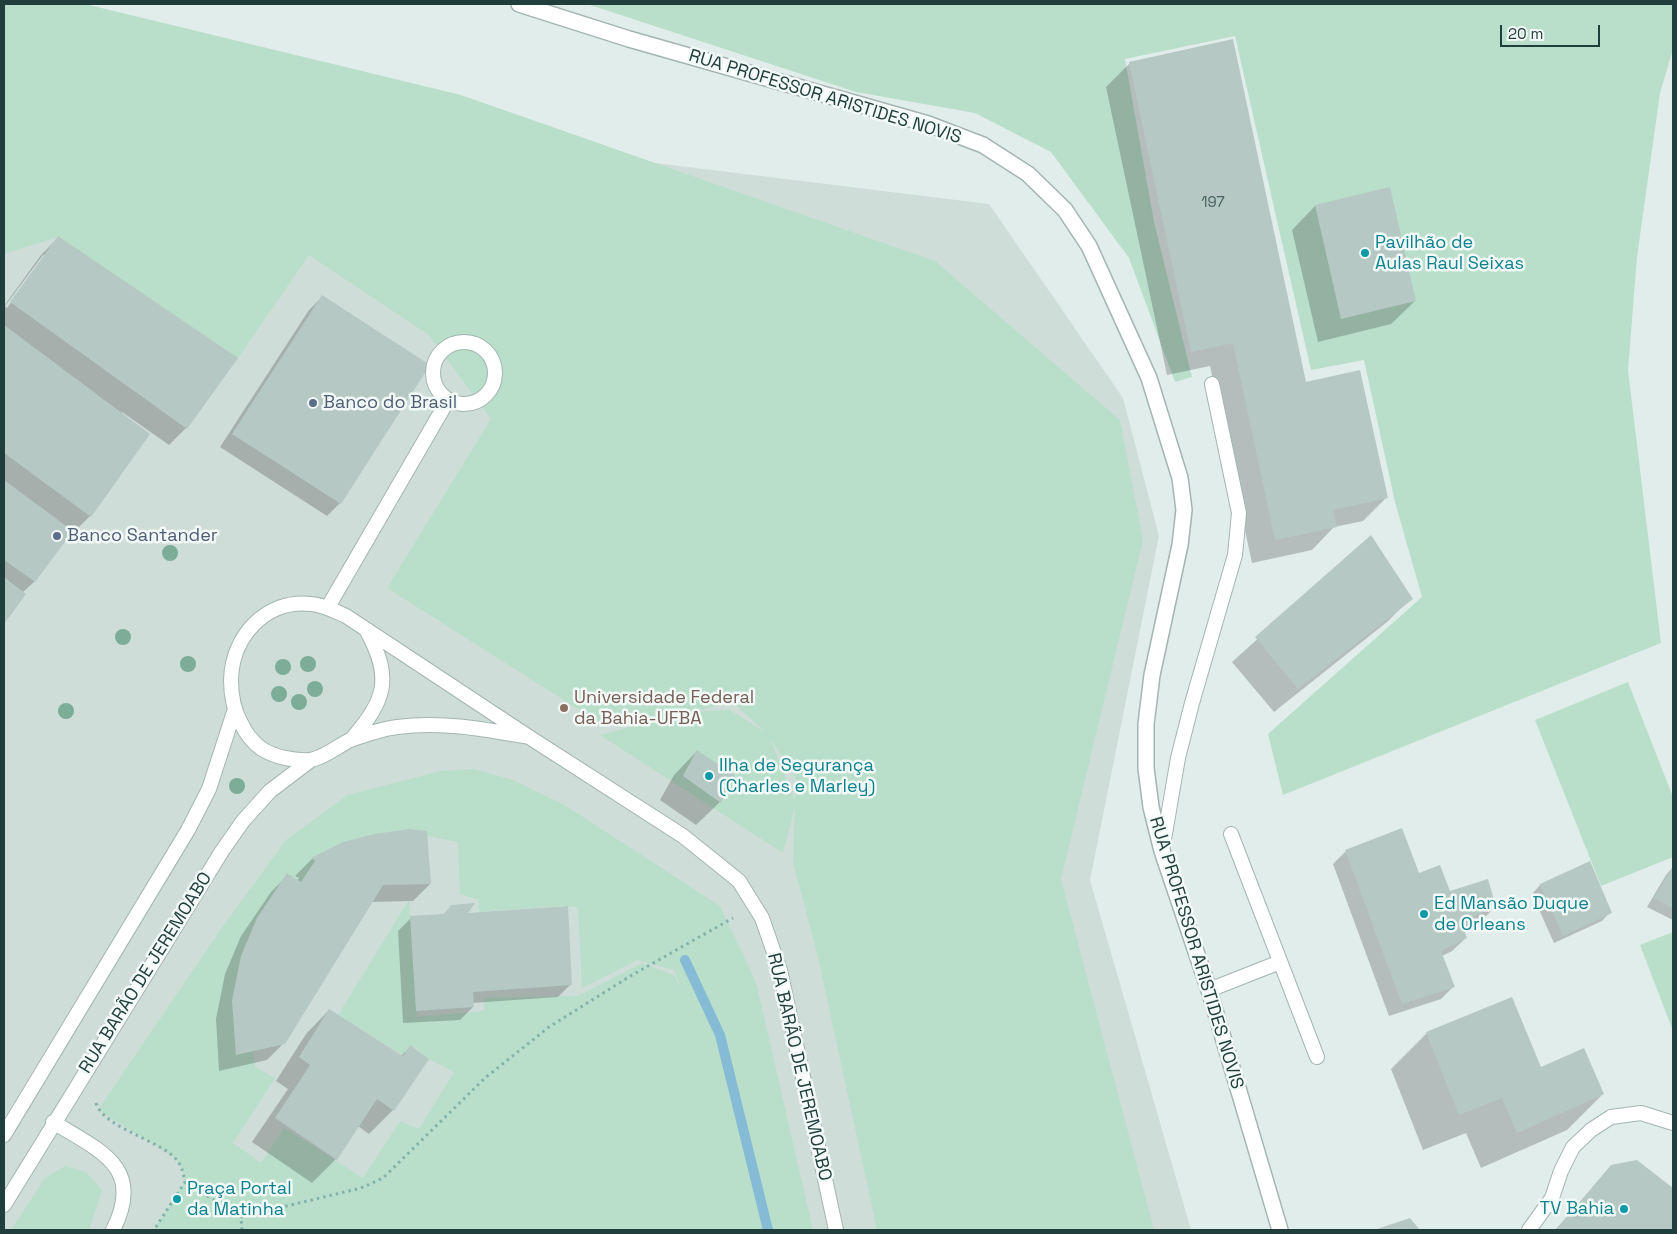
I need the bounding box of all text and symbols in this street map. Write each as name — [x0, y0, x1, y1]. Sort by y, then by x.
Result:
scale bar — [1502, 15, 1602, 47]
text: 20 m — [1508, 24, 1543, 43]
street label: RUA PROFESSOR ARISTIDES NOVIS — [686, 45, 964, 149]
house number: 197 — [1201, 194, 1225, 212]
place label: Pavilhão de Aulas Raul Seixas — [1375, 232, 1524, 274]
marker: Pavilhão de Aulas Raul Seixas — [1359, 247, 1371, 259]
place label: Banco do Brasil — [323, 392, 457, 414]
marker: Banco do Brasil — [307, 397, 319, 409]
place label: Banco Santander — [67, 525, 218, 547]
marker: Banco Santander — [51, 530, 63, 542]
place label: Universidade Federal da Bahia-UFBA — [574, 687, 754, 730]
marker: Universidade Federal da Bahia-UFBA — [558, 702, 570, 714]
place label: Ilha de Segurança (Charles e Marley) — [719, 755, 875, 798]
marker: Ilha de Segurança (Charles e Marley) — [703, 770, 715, 782]
street label: RUA PROFESSOR ARISTIDES NOVIS — [1144, 814, 1248, 1092]
street label: RUA BARÃO DE JEREMOABO — [75, 868, 217, 1078]
place label: Ed Mansão Duque de Orleans — [1434, 893, 1589, 936]
marker: Ed Mansão Duque de Orleans — [1418, 908, 1430, 920]
street label: RUA BARÃO DE JEREMOABO — [762, 951, 836, 1183]
place label: Praça Portal da Matinha — [187, 1178, 292, 1220]
marker: Praça Portal da Matinha — [171, 1193, 183, 1205]
place label: TV Bahia — [1540, 1198, 1614, 1220]
marker: TV Bahia — [1618, 1203, 1630, 1215]

